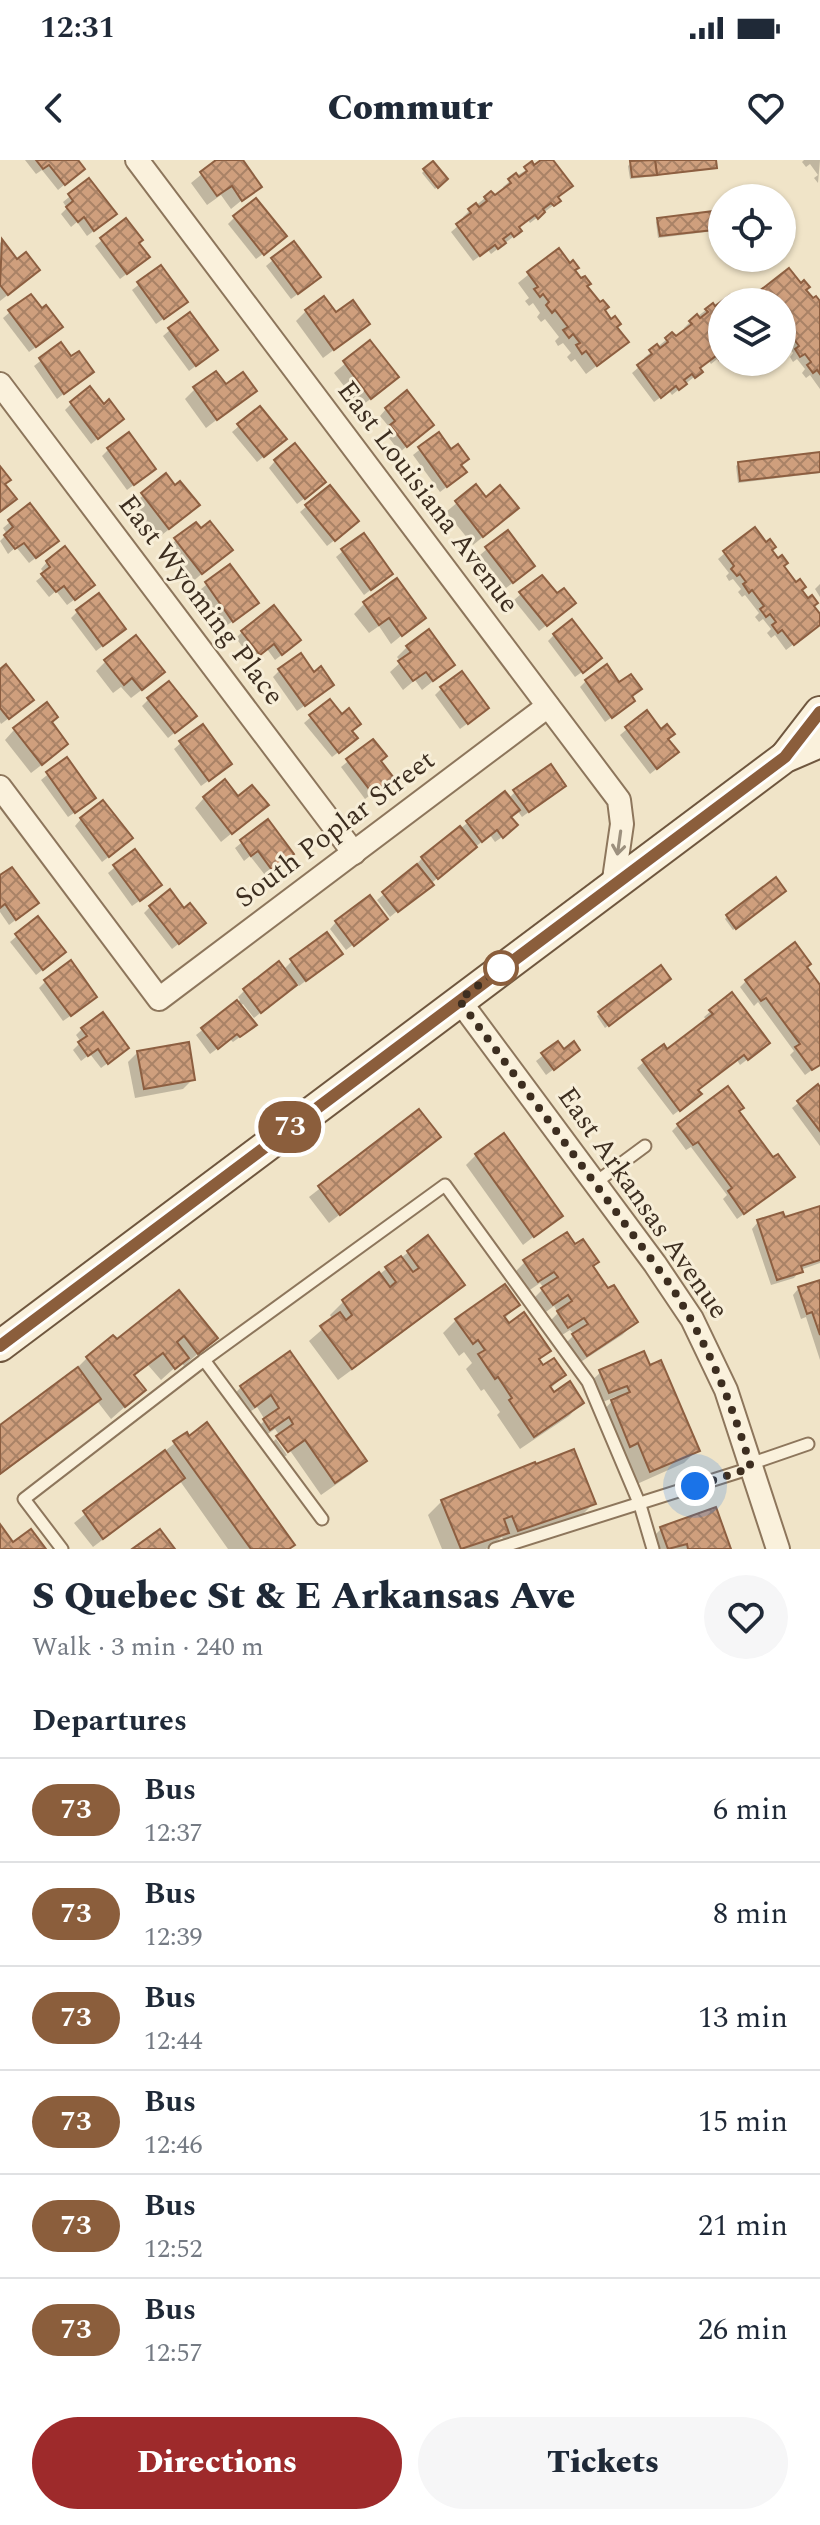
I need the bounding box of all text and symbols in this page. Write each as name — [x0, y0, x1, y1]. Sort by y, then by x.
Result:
text: 12:31 — [40, 5, 115, 51]
text: Commutr — [328, 81, 492, 136]
icon: back — [32, 86, 76, 130]
icon: heart — [744, 86, 788, 130]
map controls — [708, 184, 796, 376]
button: locate — [708, 184, 796, 272]
button: layers — [708, 288, 796, 376]
street label: East Louisiana Avenue — [326, 372, 530, 622]
street label: East Wyoming Place — [107, 485, 295, 715]
street label: South Poplar Street — [226, 739, 444, 919]
one-way arrow — [611, 830, 626, 855]
unlabelled marker — [484, 951, 518, 985]
street label: East Arkansas Avenue — [546, 1078, 740, 1328]
line badge: 73 — [254, 1101, 326, 1153]
text: 73 — [274, 1105, 306, 1148]
your location — [675, 1466, 715, 1506]
text: S Quebec St & E Arkansas Ave — [32, 1568, 575, 1626]
button: heart — [704, 1575, 788, 1659]
text: Walk · 3 min · 240 m — [32, 1627, 264, 1667]
text: Departures — [32, 1698, 187, 1744]
text: Bus — [144, 1767, 196, 1813]
text: 6 min — [713, 1787, 788, 1833]
text: 73 — [60, 1788, 92, 1831]
text: 12:37 — [144, 1813, 203, 1853]
text: Bus — [144, 1871, 196, 1917]
text: 8 min — [713, 1891, 788, 1937]
text: 73 — [60, 1892, 92, 1935]
text: 12:39 — [144, 1917, 203, 1957]
text: Bus — [144, 1975, 196, 2021]
text: 13 min — [698, 1995, 788, 2041]
text: 73 — [60, 1996, 92, 2039]
text: 12:44 — [144, 2021, 203, 2061]
text: Bus — [144, 2079, 196, 2125]
text: 15 min — [698, 2099, 788, 2145]
text: 73 — [60, 2100, 92, 2143]
text: 12:46 — [144, 2125, 203, 2165]
text: Bus — [144, 2183, 196, 2229]
text: 21 min — [698, 2203, 788, 2249]
text: 73 — [60, 2204, 92, 2247]
text: 12:52 — [144, 2229, 203, 2269]
text: Bus — [144, 2287, 196, 2333]
text: 26 min — [698, 2307, 788, 2353]
text: 73 — [60, 2308, 92, 2351]
text: 12:57 — [144, 2333, 203, 2373]
button: Directions — [32, 2417, 402, 2509]
button: Tickets — [418, 2417, 788, 2509]

